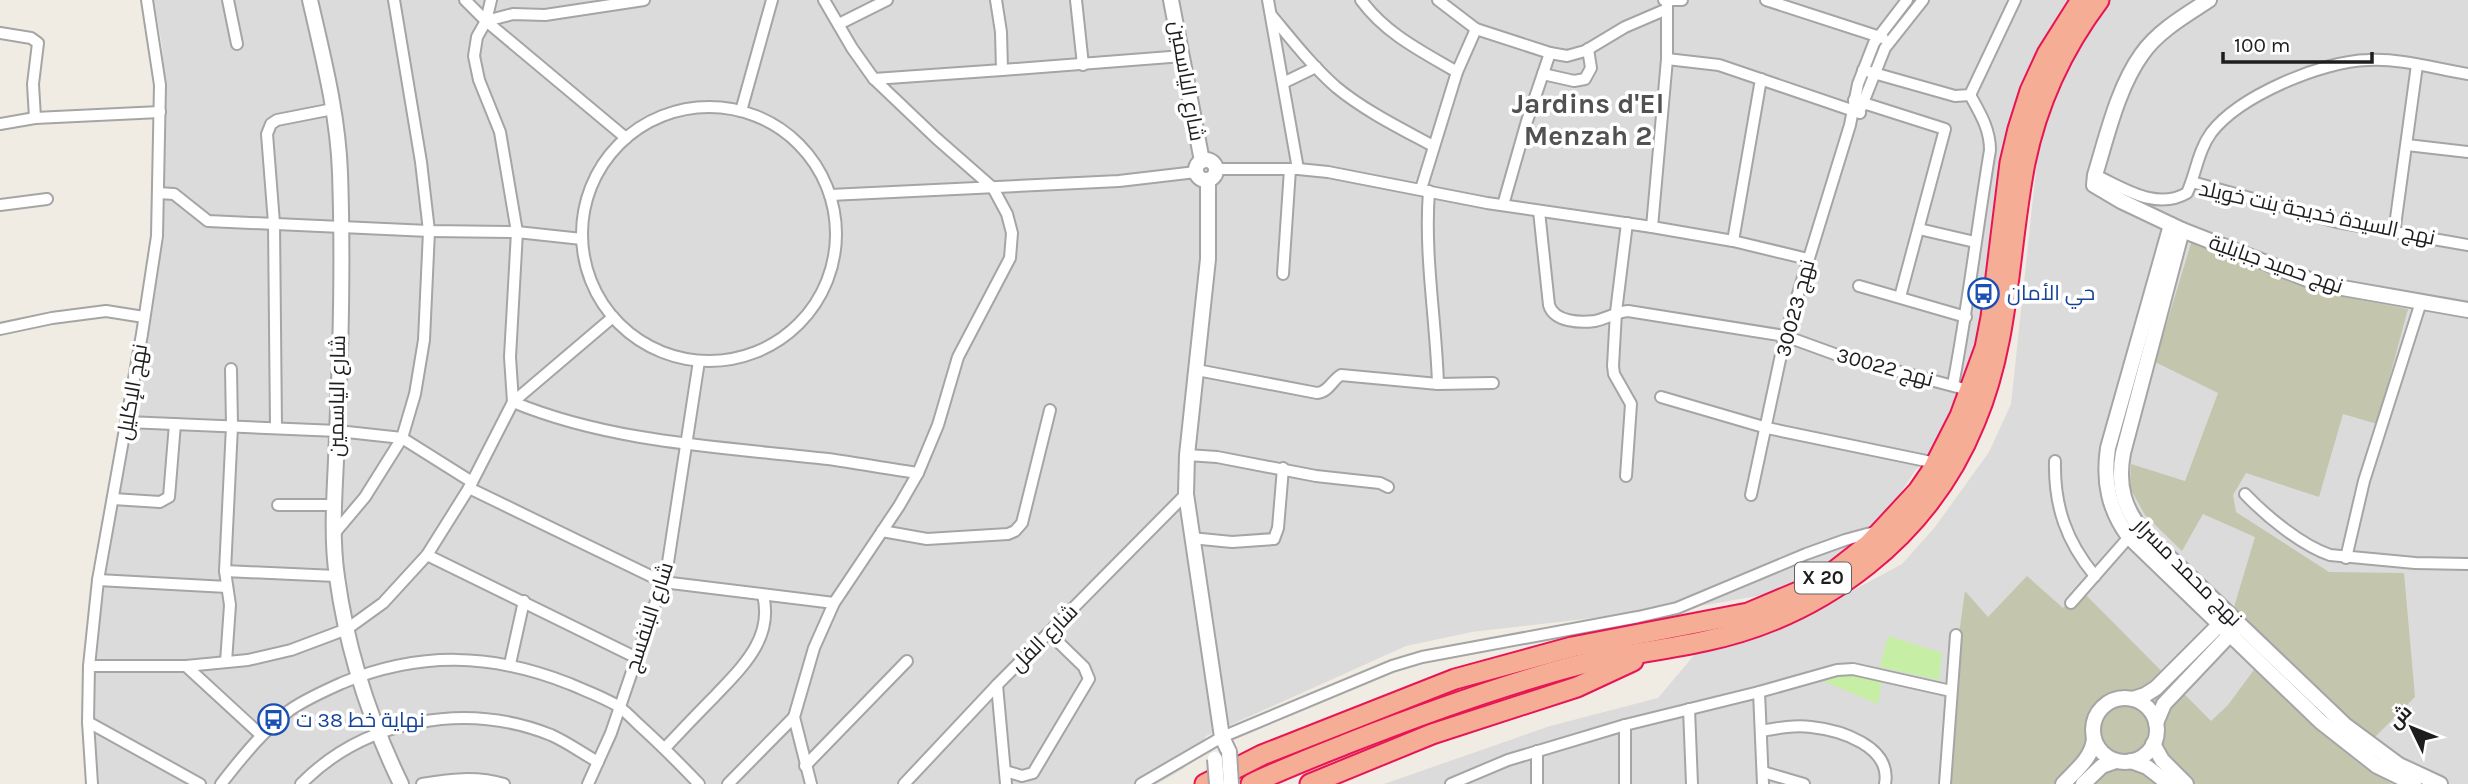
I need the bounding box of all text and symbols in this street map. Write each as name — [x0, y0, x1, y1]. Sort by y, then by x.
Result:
street label: شارع الياسمين — [1163, 19, 1209, 143]
scale bar — [2223, 21, 2372, 65]
text: 100 m — [2234, 33, 2291, 57]
district label: Jardins d'El Menzah 2 — [1512, 87, 1664, 152]
street label: نهج السيدة خديجة بنت خويلد — [2196, 176, 2437, 252]
street label: نهج حميد جبايلية — [2205, 230, 2346, 300]
street label: نهج 30023 — [1771, 257, 1821, 360]
bus stop icon: حي الأمان — [1967, 276, 2001, 310]
place label: حي الأمان — [2007, 281, 2095, 309]
street label: شارع الياسمين — [324, 335, 352, 457]
street label: نهج الإكليل — [112, 342, 154, 442]
street label: نهج 30022 — [1833, 343, 1936, 393]
street label: نهج محمد مسرار — [2127, 512, 2247, 632]
street label: شارع البنفسج — [620, 559, 680, 676]
road number: X 20 — [1795, 562, 1851, 594]
street label: شارع الفل — [1005, 599, 1084, 678]
north arrow — [2377, 693, 2447, 763]
text: ش — [2384, 701, 2417, 734]
bus stop icon: نهاية خط 38 ت — [256, 703, 290, 737]
place label: نهاية خط 38 ت — [296, 708, 425, 733]

